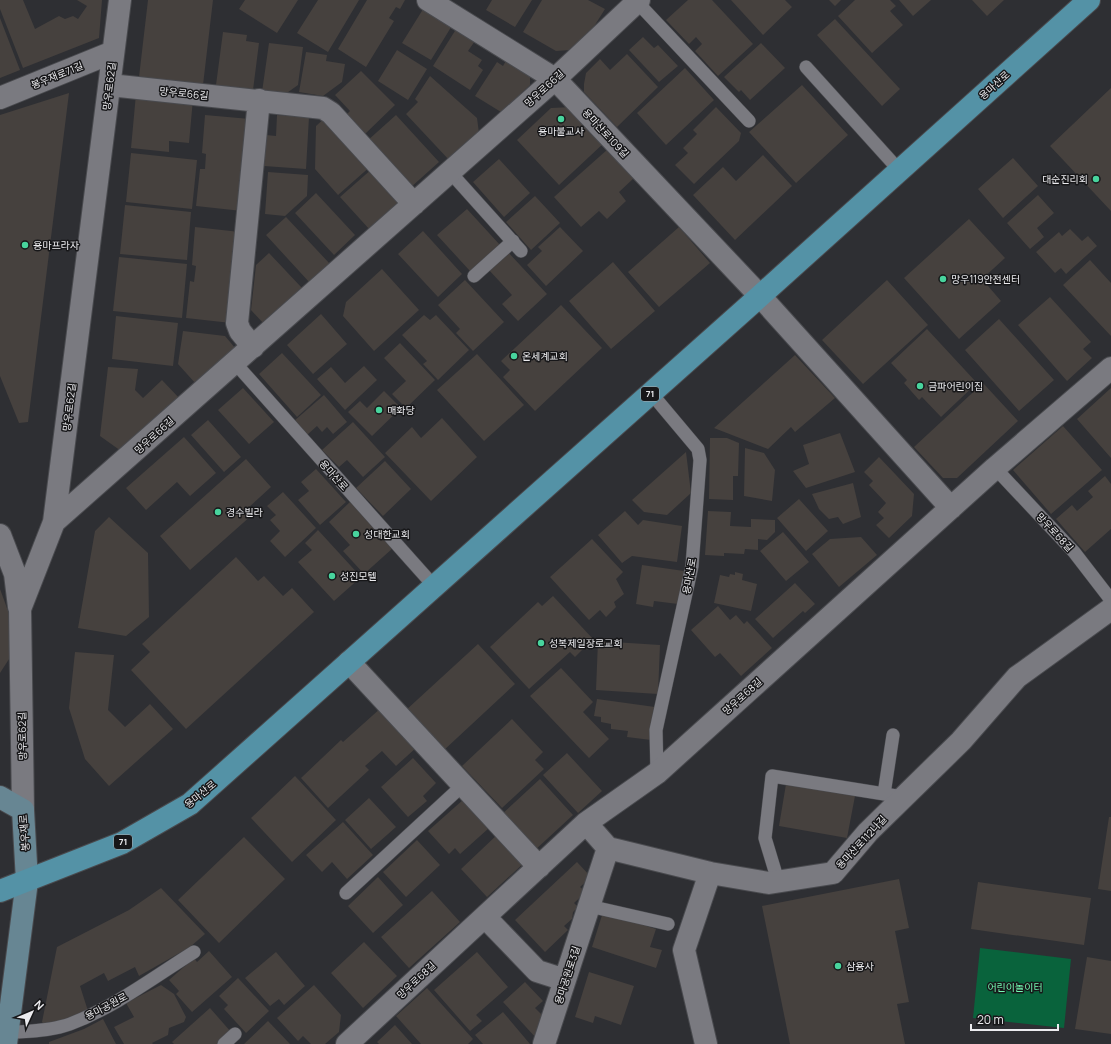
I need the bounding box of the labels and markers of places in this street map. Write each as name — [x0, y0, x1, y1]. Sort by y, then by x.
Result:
marker: 용마불교사 — [556, 114, 566, 124]
place label: 용마불교사 — [538, 124, 585, 138]
place label: 대순진리회 — [1042, 172, 1088, 186]
marker: 대순진리회 — [1091, 174, 1101, 184]
place label: 용마프라자 — [33, 238, 80, 252]
marker: 용마프라자 — [20, 240, 30, 250]
place label: 망우119안전센터 — [951, 272, 1020, 286]
marker: 망우119안전센터 — [938, 274, 948, 284]
place label: 온세계교회 — [522, 349, 568, 363]
marker: 온세계교회 — [509, 351, 519, 361]
place label: 금파어린이집 — [928, 379, 983, 393]
marker: 금파어린이집 — [915, 381, 925, 391]
place label: 매화당 — [387, 403, 415, 417]
marker: 매화당 — [374, 405, 384, 415]
place label: 경수빌라 — [226, 505, 264, 519]
marker: 경수빌라 — [213, 507, 223, 517]
place label: 성대한교회 — [364, 527, 410, 541]
marker: 성대한교회 — [351, 529, 361, 539]
place label: 성진모텔 — [340, 569, 377, 583]
marker: 성진모텔 — [327, 571, 337, 581]
place label: 성복제일장로교회 — [549, 636, 623, 650]
marker: 성복제일장로교회 — [536, 638, 546, 648]
place label: 삼용사 — [846, 959, 874, 973]
marker: 삼용사 — [833, 961, 843, 971]

